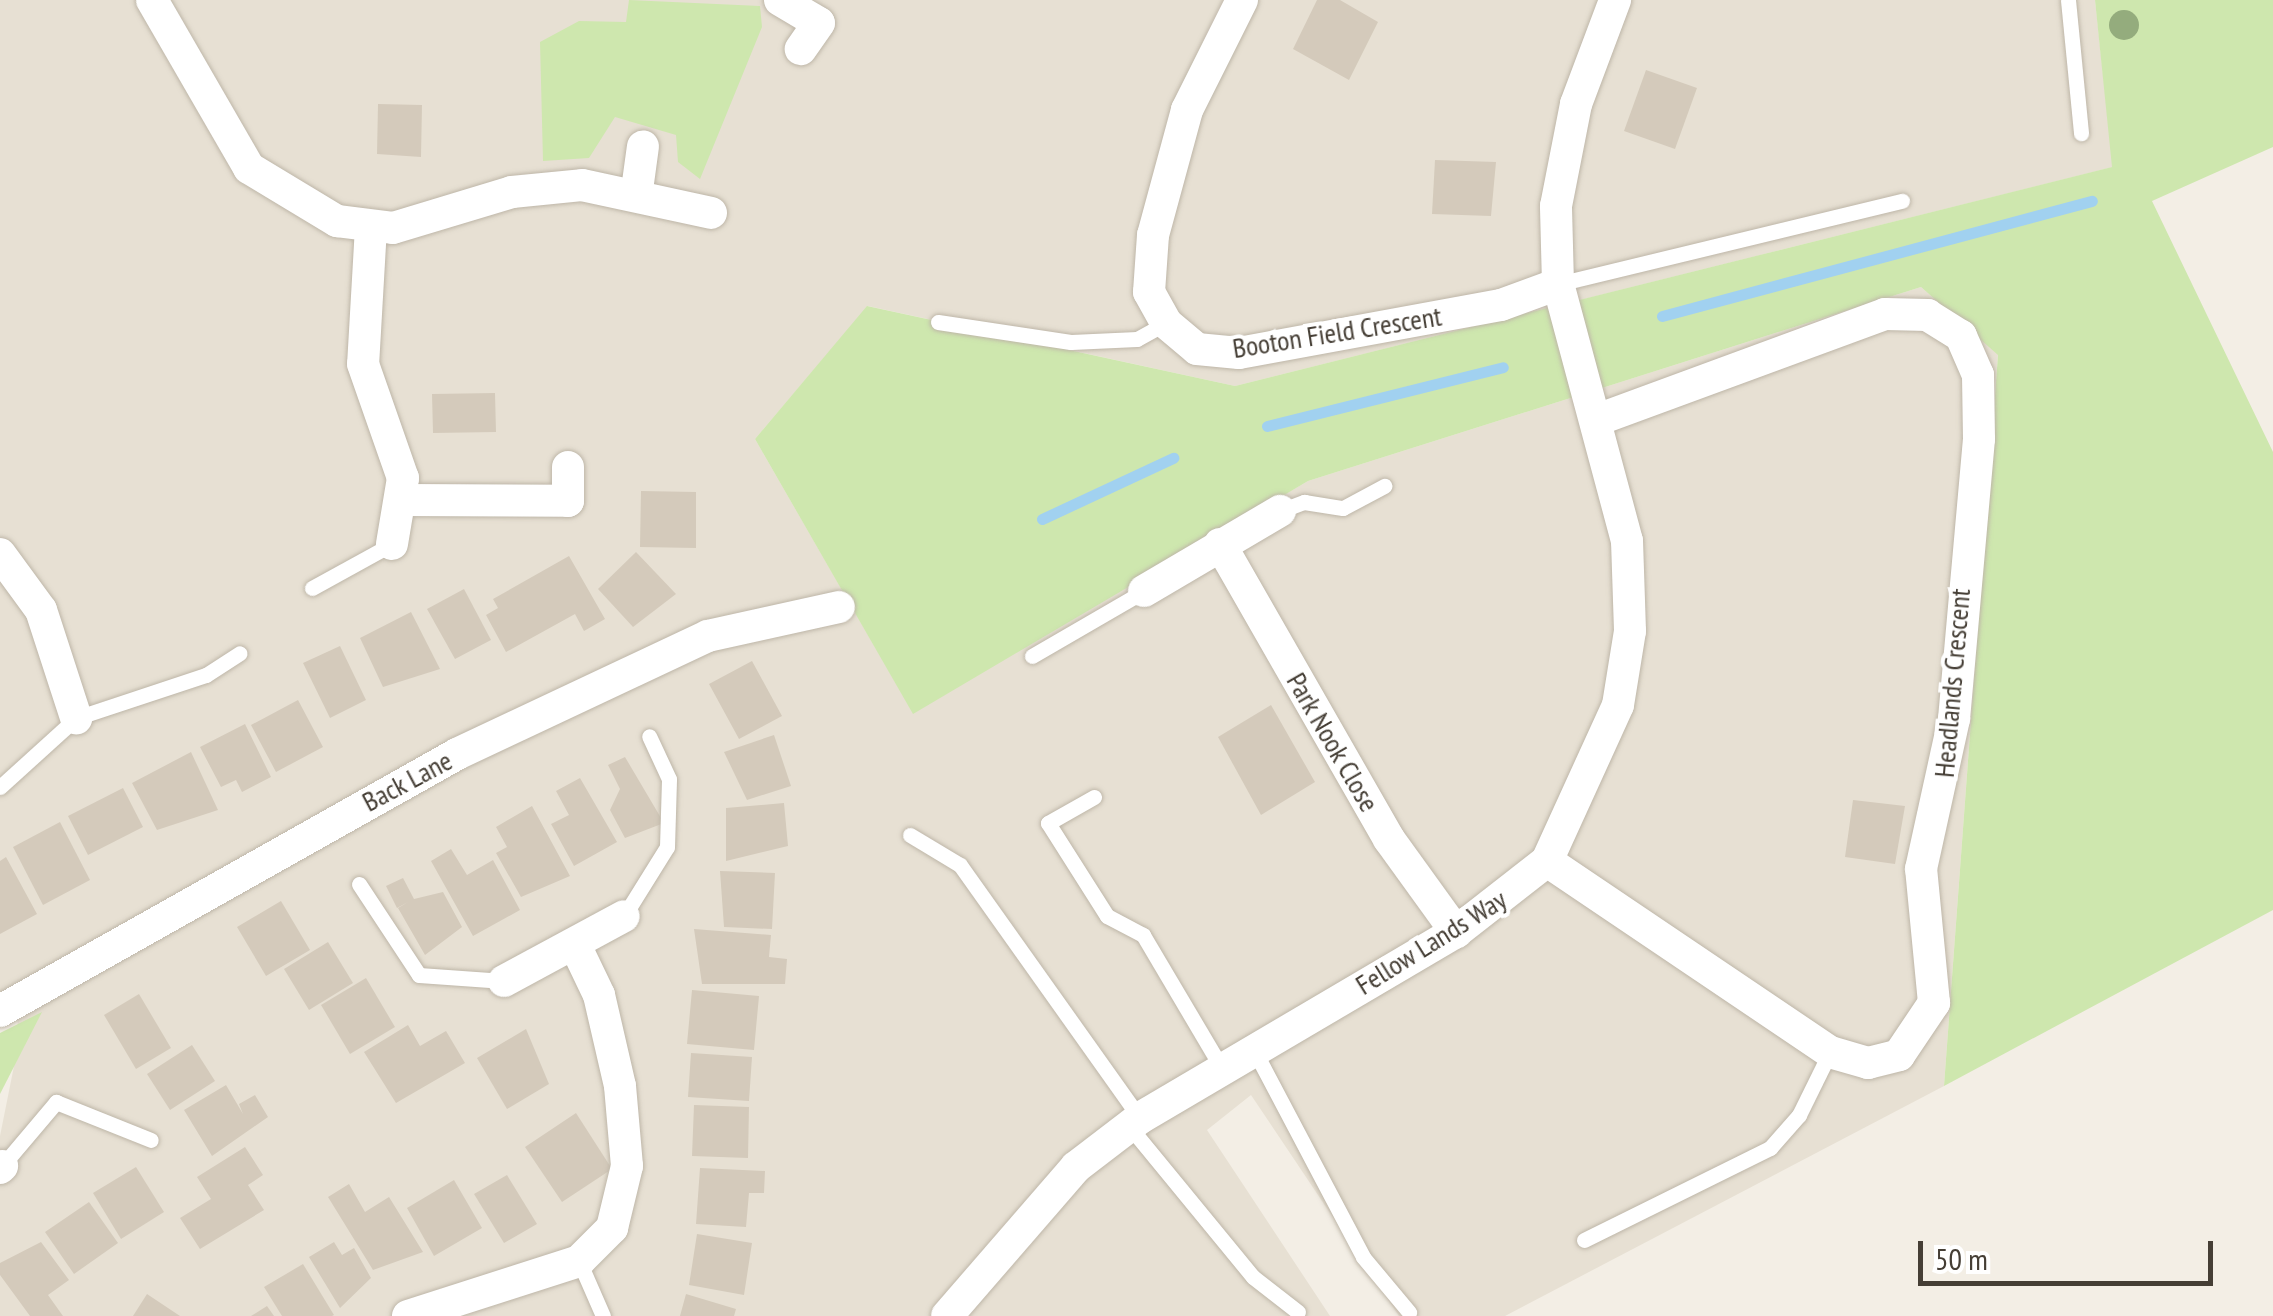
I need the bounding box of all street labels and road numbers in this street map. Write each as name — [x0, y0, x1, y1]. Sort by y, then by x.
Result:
street label: Booton Field Crescent — [1230, 299, 1444, 365]
street label: Headlands Crescent — [1927, 587, 1977, 779]
street label: Park Nook Close — [1279, 666, 1387, 818]
street label: Back Lane — [356, 743, 458, 819]
street label: Fellow Lands Way — [1349, 882, 1513, 1002]

